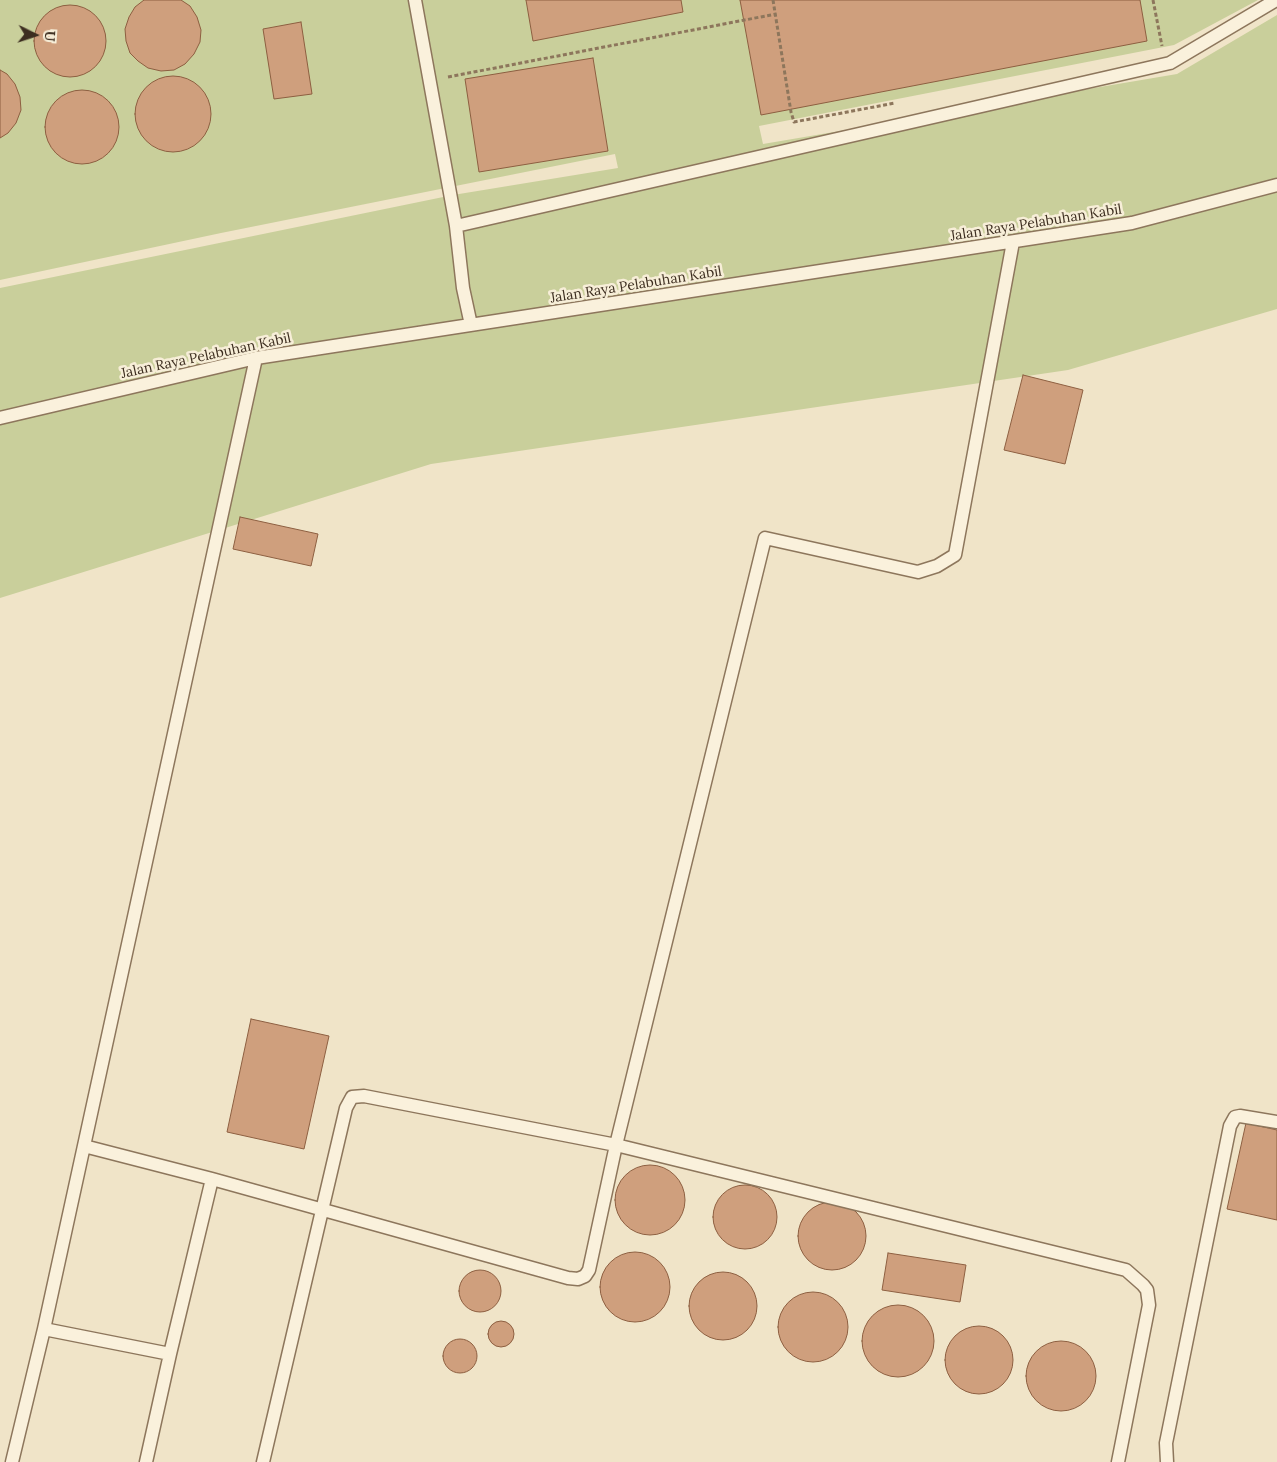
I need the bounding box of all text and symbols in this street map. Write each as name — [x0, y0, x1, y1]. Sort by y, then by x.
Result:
north arrow — [10, 10, 60, 60]
text: U — [41, 30, 59, 42]
street label: Jalan Raya Pelabuhan Kabil — [949, 201, 1123, 245]
street label: Jalan Raya Pelabuhan Kabil — [549, 263, 723, 307]
street label: Jalan Raya Pelabuhan Kabil — [119, 330, 293, 382]

